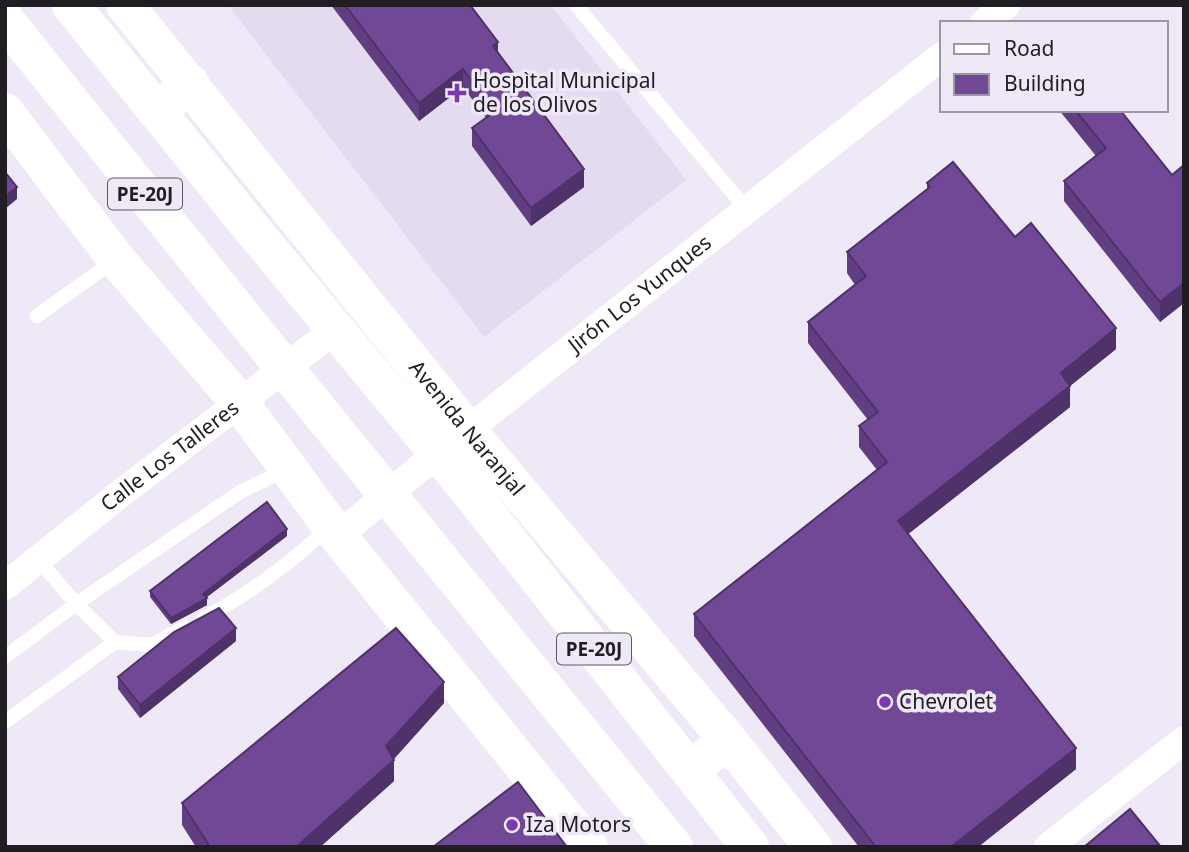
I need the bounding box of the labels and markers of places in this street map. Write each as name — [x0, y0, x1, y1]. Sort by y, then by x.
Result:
place label: Hospìtal Municipal de los Olivos — [473, 66, 656, 118]
marker: Hospìtal Municipal de los Olivos — [447, 83, 467, 103]
place label: Chevrolet — [899, 687, 994, 715]
marker: Chevrolet — [877, 694, 893, 710]
place label: Iza Motors — [526, 810, 631, 838]
marker: Iza Motors — [504, 817, 520, 833]

